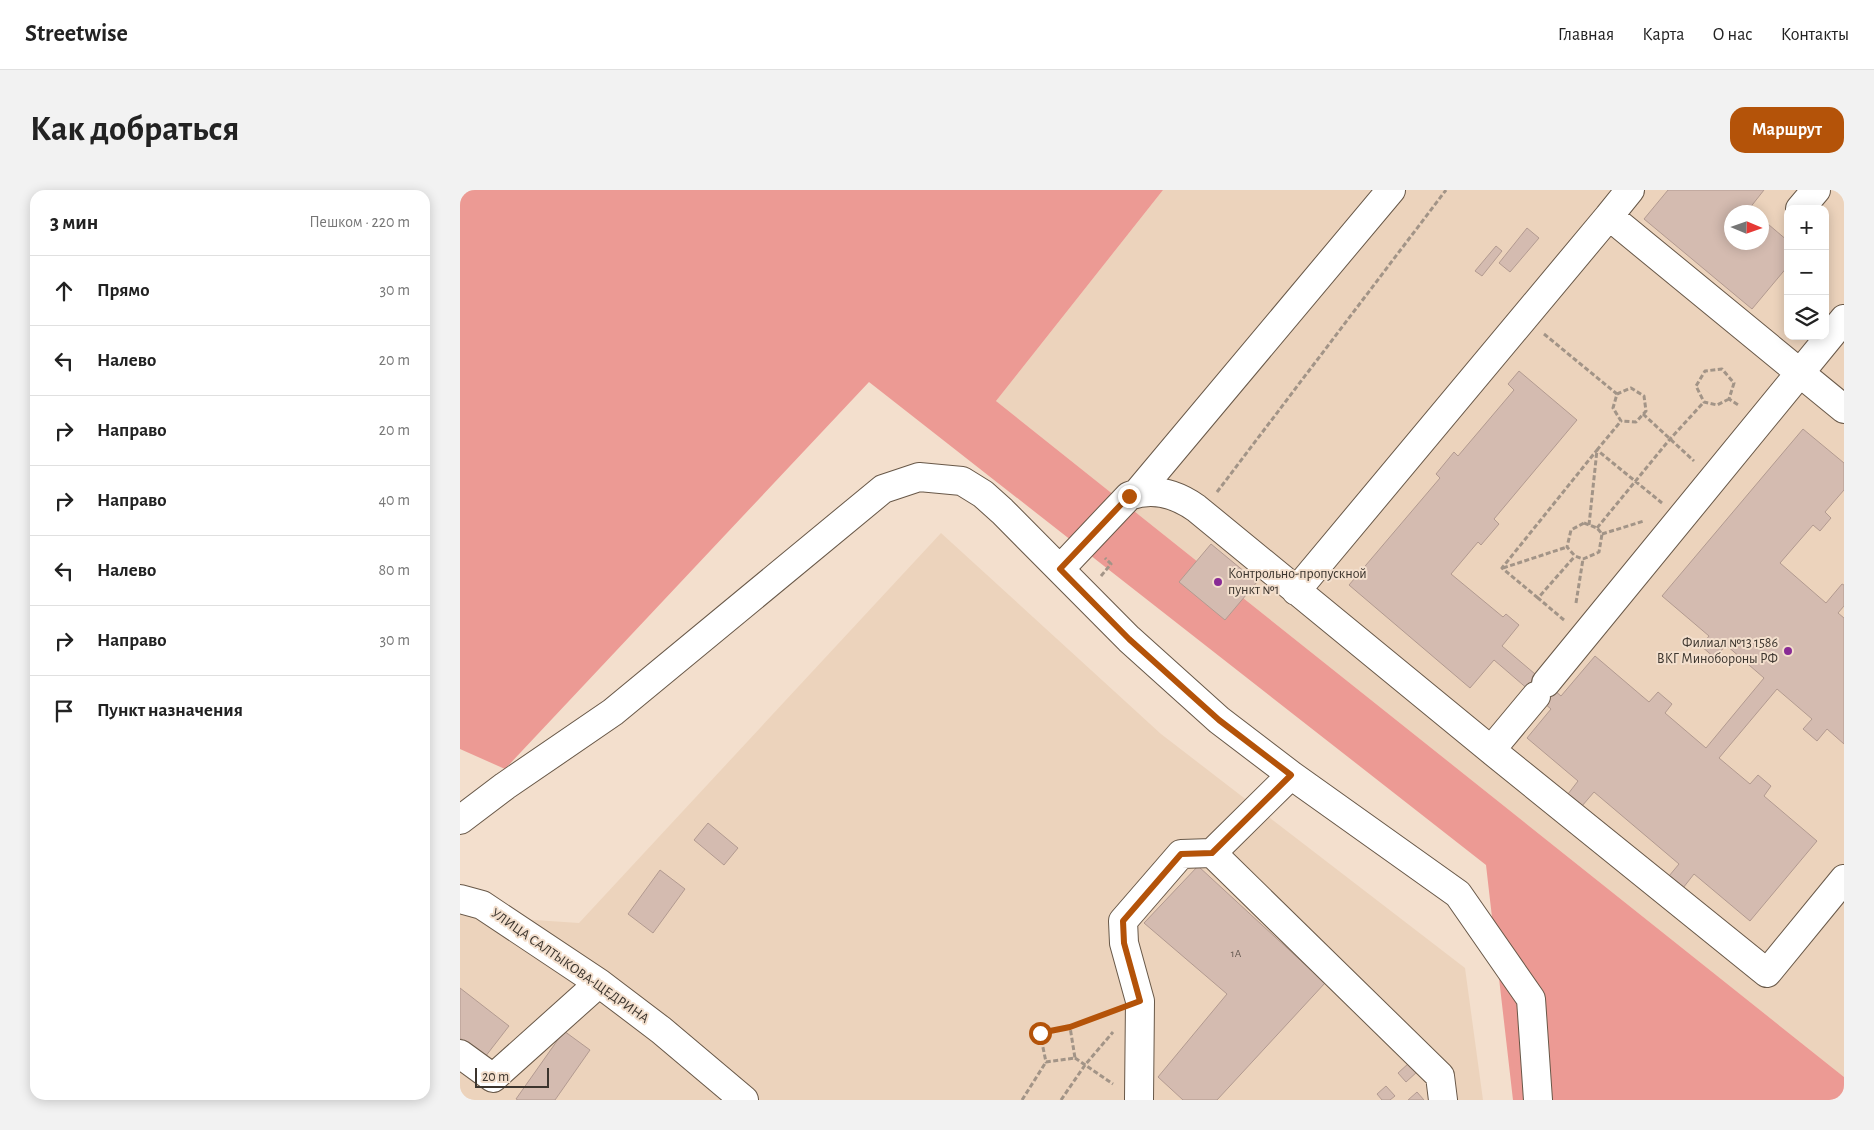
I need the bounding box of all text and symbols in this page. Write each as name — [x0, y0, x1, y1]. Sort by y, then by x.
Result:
text: Streetwise — [25, 22, 128, 46]
text: Главная — [1558, 26, 1614, 44]
text: Карта — [1642, 26, 1684, 44]
text: О нас — [1712, 26, 1753, 44]
text: Контакты — [1781, 26, 1849, 44]
button: Маршрут — [1730, 107, 1844, 153]
text: Как добраться — [30, 112, 239, 147]
north arrow — [1724, 205, 1769, 250]
map controls — [1784, 205, 1829, 340]
button: + — [1784, 205, 1829, 250]
text: 3 мин — [50, 212, 98, 233]
text: Пешком · 220 m — [309, 214, 410, 230]
button: − — [1784, 250, 1829, 295]
icon: ahead — [50, 277, 78, 305]
text: Прямо — [97, 281, 150, 300]
text: 30 m — [380, 282, 410, 298]
button: layers — [1784, 295, 1829, 340]
icon: left — [50, 347, 78, 375]
text: Налево — [97, 351, 156, 370]
text: 20 m — [379, 352, 410, 368]
icon: right — [50, 417, 78, 445]
text: Направо — [97, 421, 167, 440]
text: 20 m — [379, 422, 410, 438]
route end — [1118, 485, 1141, 508]
icon: right — [50, 487, 78, 515]
text: Направо — [97, 491, 167, 510]
text: 40 m — [378, 492, 410, 508]
icon: left — [50, 557, 78, 585]
text: Налево — [97, 561, 156, 580]
text: 80 m — [379, 562, 410, 578]
place label: Контрольно-пропускной пункт №1 — [1228, 567, 1367, 597]
marker: Контрольно-пропускной пункт №1 — [1212, 576, 1224, 588]
icon: right — [50, 627, 78, 655]
text: Направо — [97, 631, 167, 650]
text: 30 m — [380, 632, 410, 648]
place label: Филиал №13 1586 ВКГ Минобороны РФ — [1657, 636, 1778, 666]
marker: Филиал №13 1586 ВКГ Минобороны РФ — [1782, 645, 1794, 657]
icon: arrive — [50, 697, 78, 725]
text: Пункт назначения — [97, 701, 243, 720]
street label: УЛИЦА САЛТЫКОВА-ЩЕДРИНА — [489, 906, 651, 1026]
house number: 1А — [1231, 948, 1242, 959]
route start — [1029, 1022, 1052, 1045]
scale bar — [475, 1065, 549, 1088]
text: 20 m — [482, 1070, 509, 1084]

